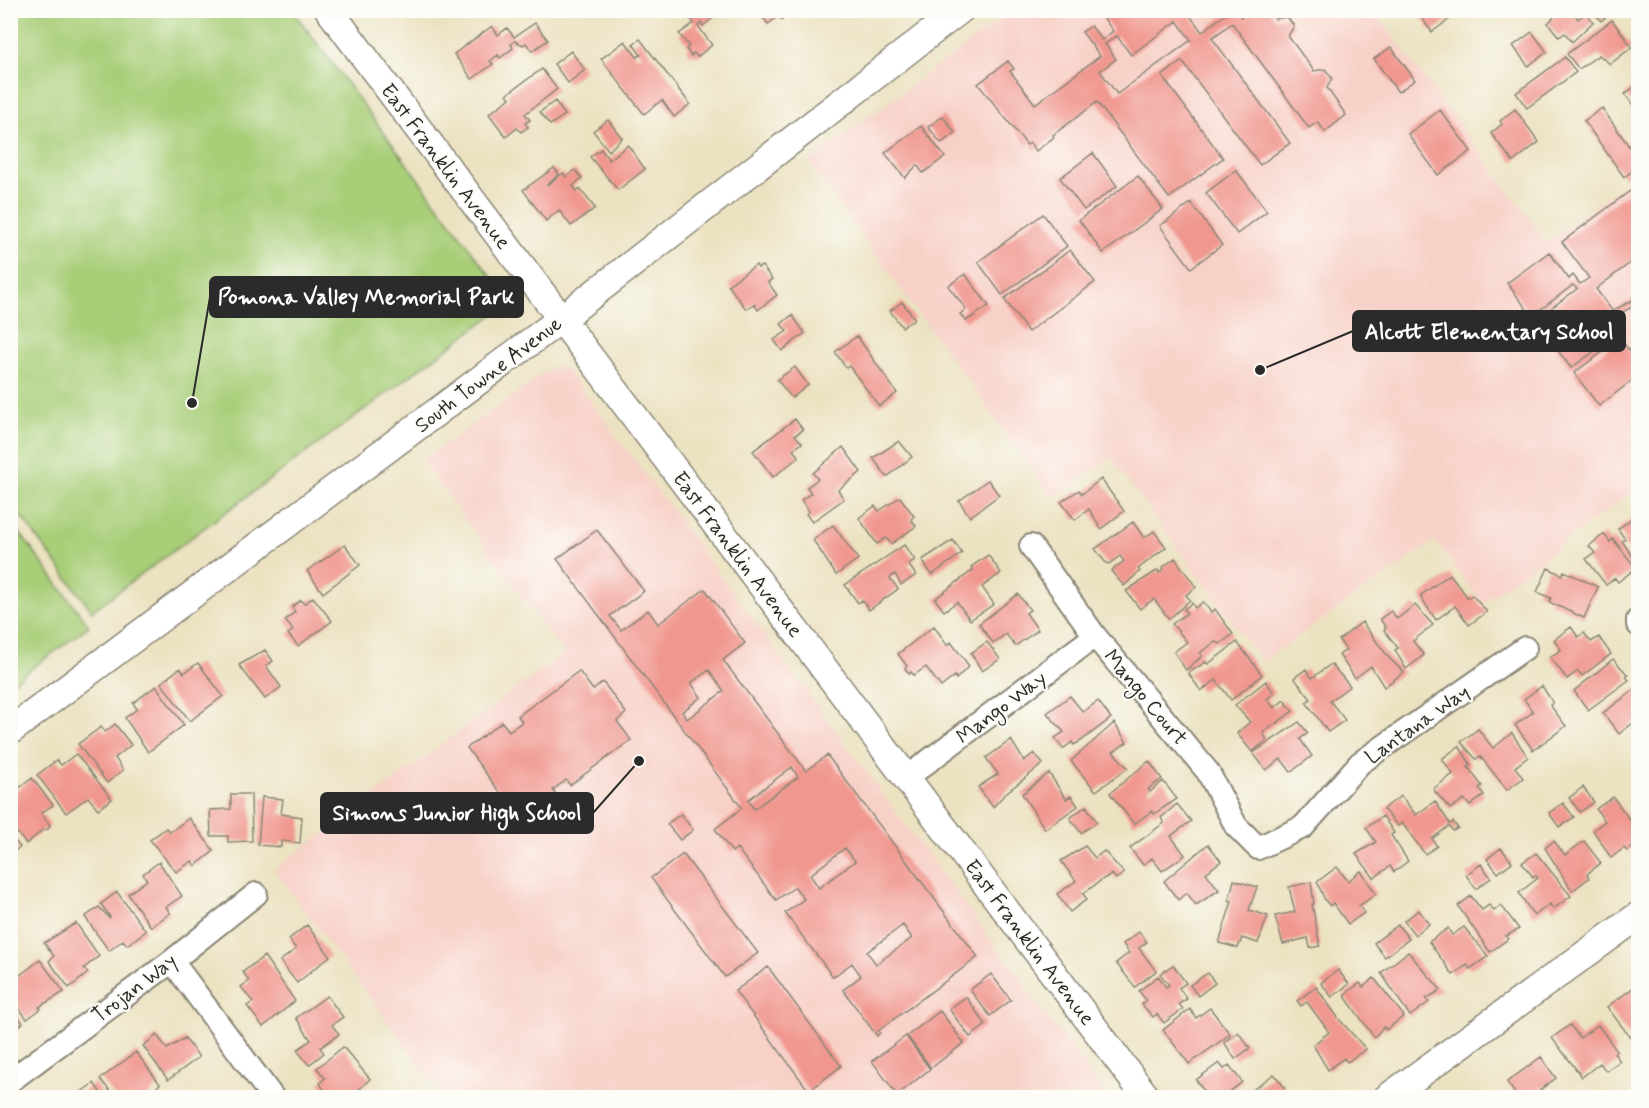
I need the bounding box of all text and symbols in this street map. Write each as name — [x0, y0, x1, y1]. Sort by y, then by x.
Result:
street label: East Franklin Avenue — [373, 78, 517, 255]
callout: Pomona Valley Memorial Park — [210, 277, 523, 317]
text: Pomona Valley Memorial Park — [218, 284, 515, 313]
street label: South Towne Avenue — [409, 310, 568, 440]
callout: Alcott Elementary School — [1353, 311, 1625, 351]
text: Alcott Elementary School — [1365, 319, 1613, 347]
street label: East Franklin Avenue — [665, 466, 809, 643]
street label: Mango Court — [1096, 644, 1194, 752]
street label: Mango Way — [951, 665, 1053, 752]
street label: Lantana Way — [1360, 678, 1475, 771]
callout: Simons Junior High School — [321, 793, 593, 833]
text: Simons Junior High School — [333, 800, 581, 831]
street label: East Franklin Avenue — [957, 854, 1101, 1031]
street label: Trojan Way — [86, 948, 183, 1030]

